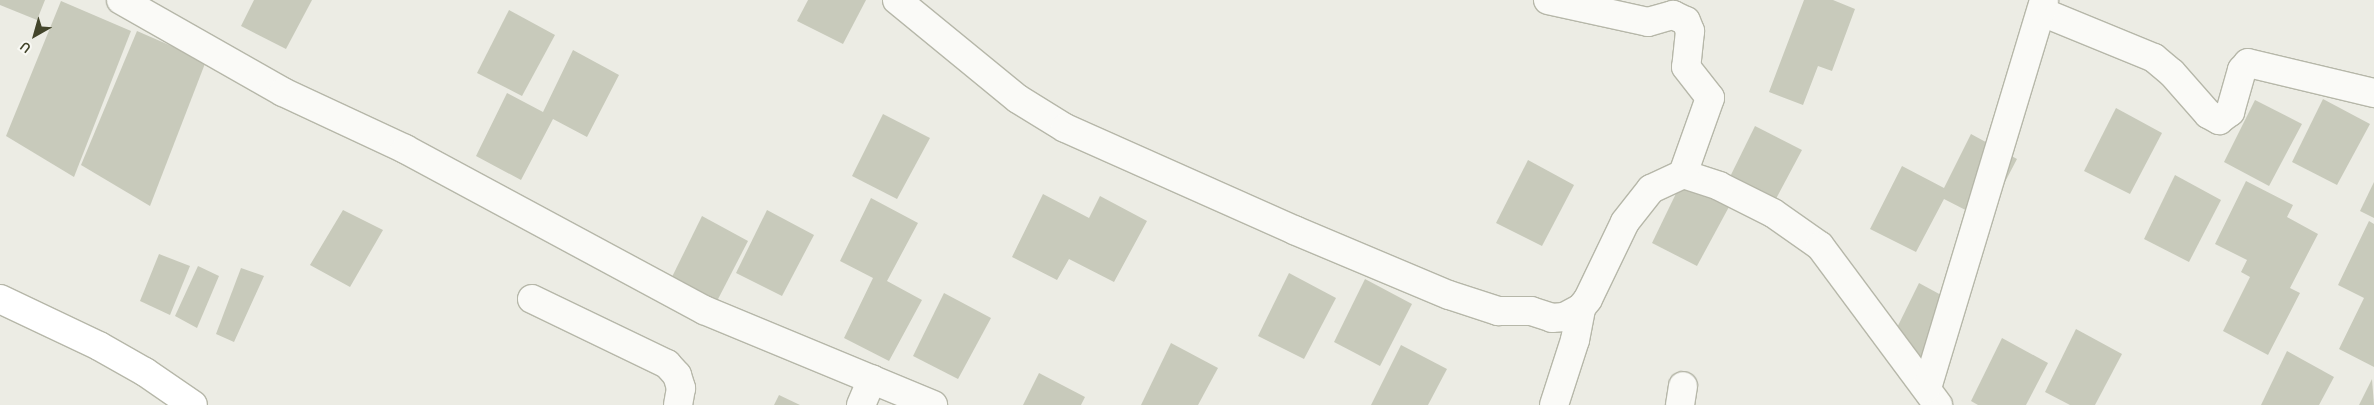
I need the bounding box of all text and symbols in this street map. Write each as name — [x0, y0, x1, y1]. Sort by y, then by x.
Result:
north arrow — [10, 10, 60, 60]
text: U — [16, 38, 35, 57]

